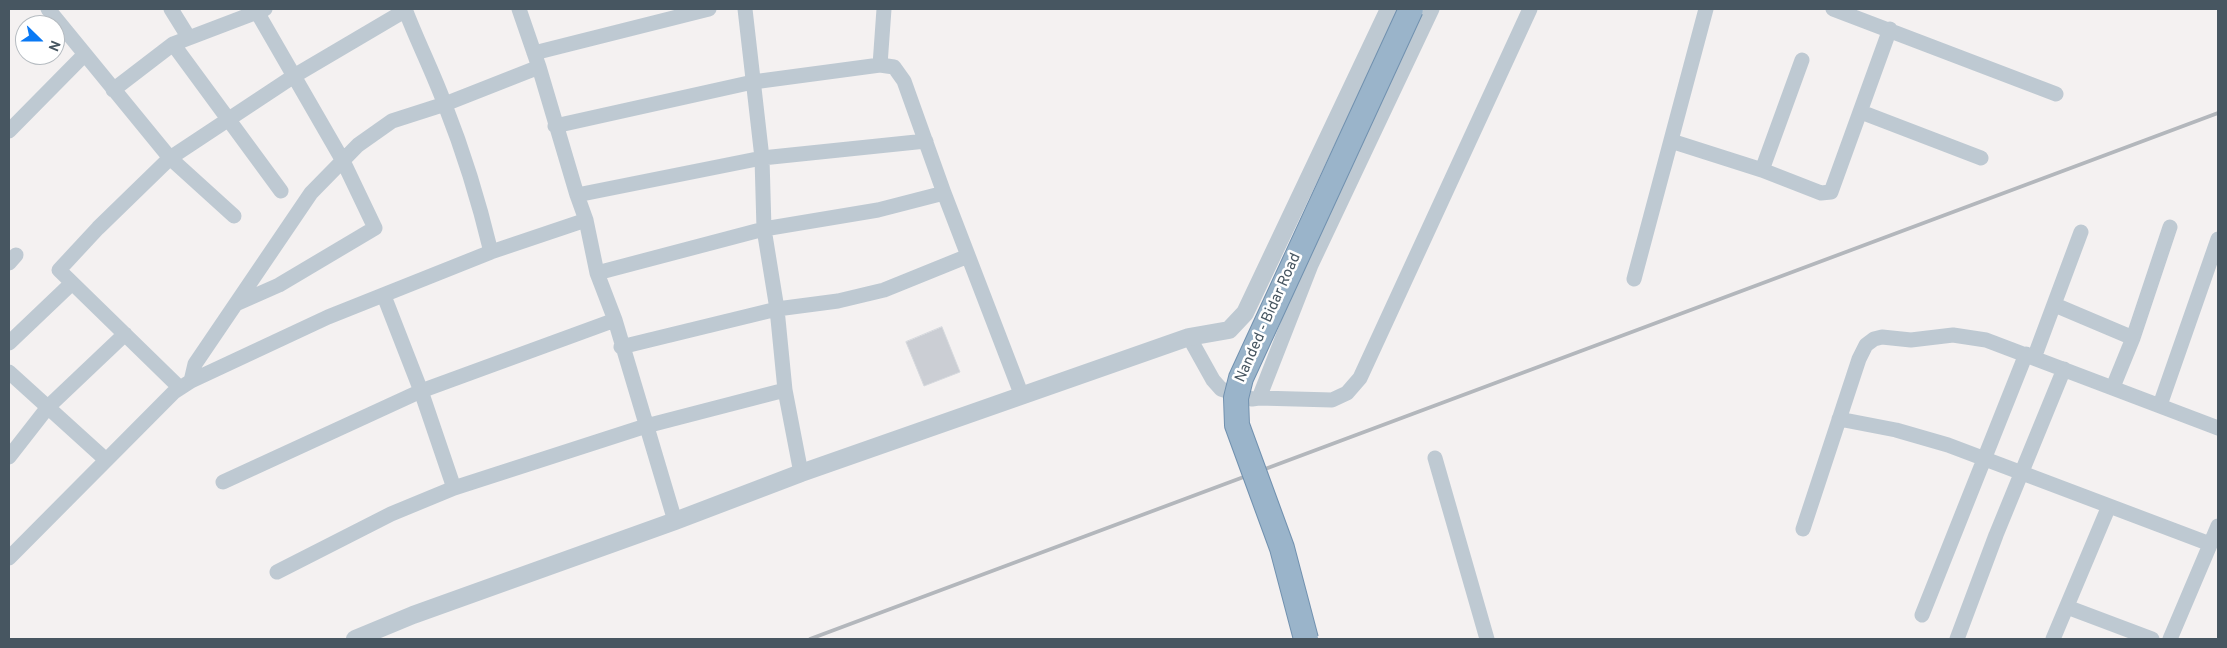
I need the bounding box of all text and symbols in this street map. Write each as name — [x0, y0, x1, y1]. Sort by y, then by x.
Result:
north arrow — [15, 15, 65, 65]
text: N — [44, 38, 63, 53]
street label: Nanded - Bidar Road — [1232, 251, 1306, 385]

